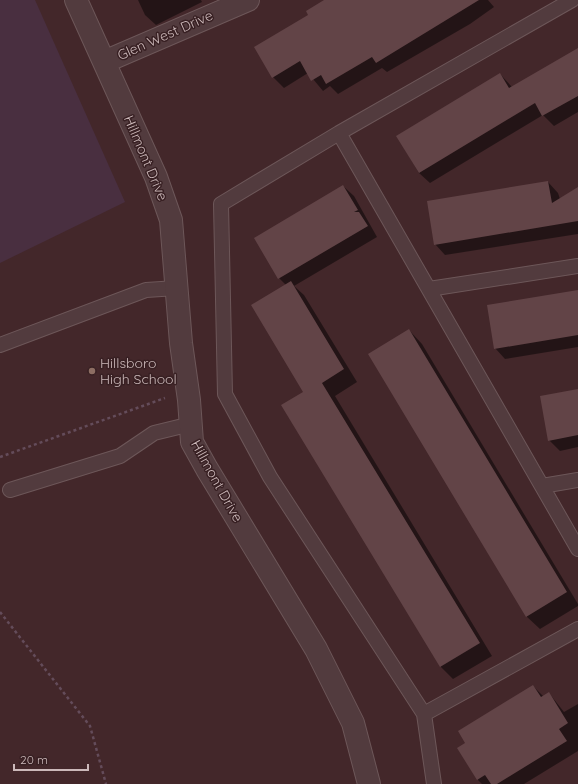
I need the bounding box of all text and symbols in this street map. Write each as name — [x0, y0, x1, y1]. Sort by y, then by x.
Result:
street label: Glen West Drive — [114, 6, 216, 64]
street label: Hillmont Drive — [120, 113, 172, 204]
place label: Hillsboro High School — [100, 354, 177, 388]
marker: Hillsboro High School — [87, 366, 97, 376]
street label: Hillmont Drive — [187, 437, 247, 525]
scale bar — [14, 746, 88, 772]
text: 20 m — [20, 752, 48, 767]

